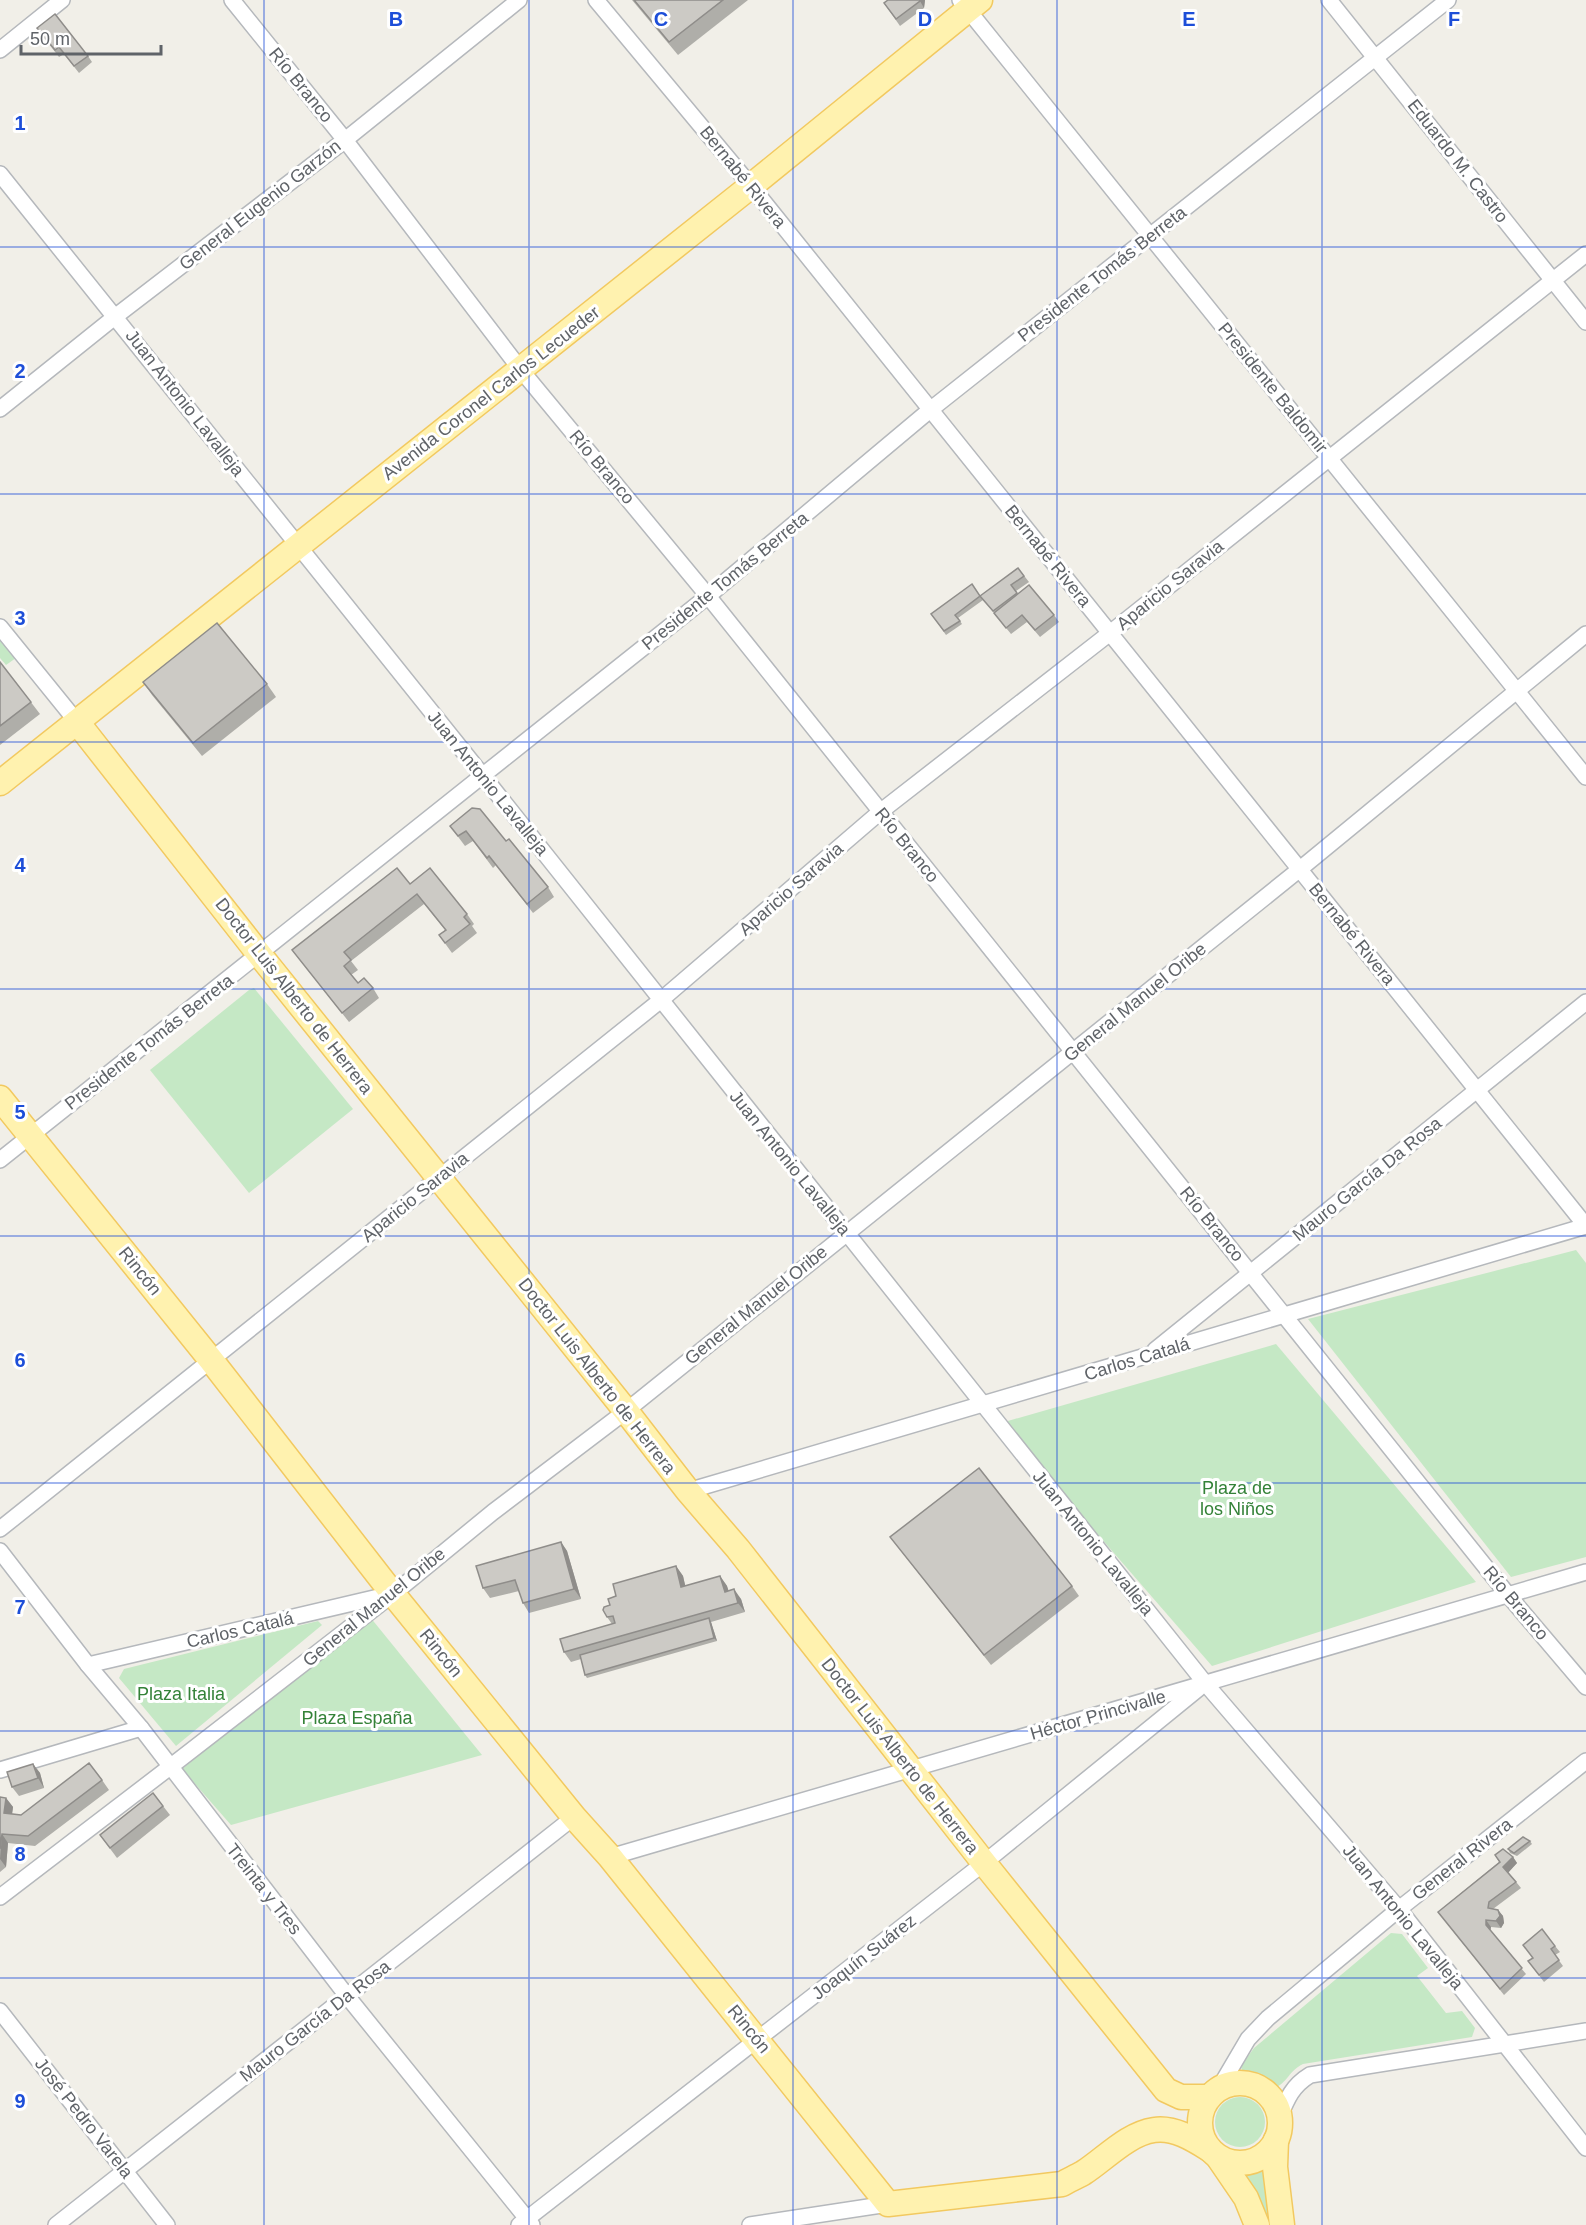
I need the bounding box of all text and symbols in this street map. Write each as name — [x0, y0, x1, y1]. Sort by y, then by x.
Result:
text: B — [389, 8, 403, 30]
text: C — [654, 8, 668, 30]
text: D — [918, 8, 932, 30]
text: E — [1182, 8, 1196, 30]
text: F — [1448, 8, 1460, 30]
scale bar — [21, 18, 160, 56]
text: 50 m — [30, 29, 70, 49]
street label: Río Branco — [265, 44, 337, 126]
street label: Eduardo M. Castro — [1404, 95, 1512, 227]
text: 1 — [14, 112, 26, 134]
street label: Bernabé Rivera — [696, 122, 791, 233]
street label: General Eugenio Garzón — [175, 136, 345, 274]
street label: Presidente Tomás Berreta — [1014, 202, 1191, 346]
street label: Avenida Coronel Carlos Lecueder — [379, 302, 603, 484]
street label: Presidente Baldomir — [1214, 319, 1332, 457]
street label: Juan Antonio Lavalleja — [122, 326, 249, 481]
text: 2 — [14, 360, 26, 382]
street label: Río Branco — [565, 426, 639, 508]
street label: Bernabé Rivera — [1001, 501, 1096, 612]
street label: Presidente Tomás Berreta — [638, 507, 813, 654]
street label: Aparicio Saravia — [1113, 535, 1228, 634]
text: 3 — [14, 607, 26, 629]
street label: Juan Antonio Lavalleja — [424, 707, 553, 860]
street label: Río Branco — [871, 804, 943, 886]
street label: Aparicio Saravia — [735, 838, 848, 940]
text: 4 — [14, 854, 26, 876]
street label: Bernabé Rivera — [1305, 879, 1400, 990]
street label: Doctor Luis Alberto de Herrera — [211, 894, 377, 1099]
street label: General Manuel Oribe — [1060, 939, 1210, 1065]
street label: Presidente Tomás Berreta — [61, 970, 238, 1114]
street label: Juan Antonio Lavalleja — [726, 1087, 855, 1240]
text: 5 — [14, 1101, 26, 1123]
street label: Mauro García Da Rosa — [1289, 1112, 1446, 1245]
street label: Aparicio Saravia — [358, 1147, 473, 1246]
street label: Río Branco — [1176, 1183, 1248, 1265]
street label: General Manuel Oribe — [681, 1242, 831, 1368]
street label: Rincón — [115, 1243, 165, 1299]
street label: Doctor Luis Alberto de Herrera — [514, 1274, 680, 1479]
street label: Carlos Catalá — [1082, 1333, 1193, 1385]
text: 6 — [14, 1349, 26, 1371]
street label: Juan Antonio Lavalleja — [1029, 1467, 1158, 1620]
park label: Plaza de los Niños — [1200, 1478, 1274, 1519]
street label: General Manuel Oribe — [299, 1544, 449, 1670]
street label: Río Branco — [1479, 1562, 1553, 1644]
text: 7 — [14, 1596, 26, 1618]
street label: Carlos Catalá — [185, 1608, 296, 1652]
street label: Rincón — [416, 1625, 466, 1681]
street label: Doctor Luis Alberto de Herrera — [817, 1654, 983, 1859]
park label: Plaza Italia — [137, 1684, 226, 1704]
street label: Héctor Princivalle — [1028, 1686, 1168, 1744]
park label: Plaza España — [301, 1708, 414, 1728]
street label: General Rivera — [1408, 1813, 1517, 1904]
street label: Treinta y Tres — [222, 1840, 306, 1938]
street label: Juan Antonio Lavalleja — [1339, 1841, 1468, 1994]
text: 8 — [14, 1843, 26, 1865]
street label: Joaquín Suárez — [808, 1910, 920, 2004]
street label: Mauro García Da Rosa — [236, 1956, 395, 2086]
street label: Rincón — [724, 2001, 774, 2057]
street label: José Pedro Varela — [31, 2054, 138, 2183]
text: 9 — [14, 2090, 26, 2112]

